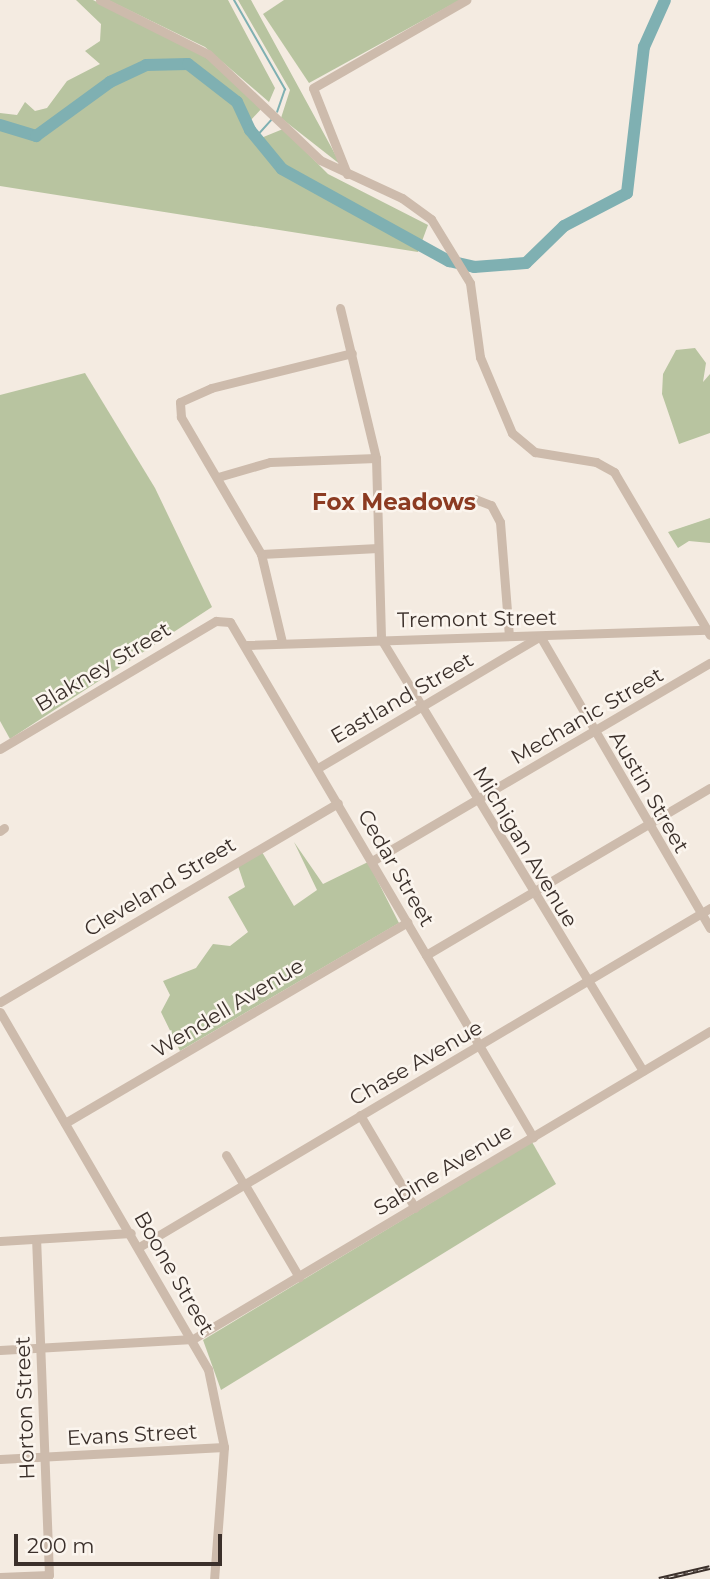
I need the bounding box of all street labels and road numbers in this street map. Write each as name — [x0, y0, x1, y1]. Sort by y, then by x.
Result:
street label: Tremont Street — [397, 605, 557, 633]
street label: Blakney Street — [31, 617, 175, 717]
street label: Eastland Street — [326, 647, 478, 749]
street label: Mechanic Street — [506, 662, 668, 770]
street label: Austin Street — [604, 727, 694, 857]
street label: Michigan Avenue — [467, 762, 583, 932]
street label: Cedar Street — [352, 805, 440, 931]
street label: Cleveland Street — [80, 832, 240, 942]
street label: Wendell Avenue — [148, 953, 308, 1063]
street label: Chase Avenue — [345, 1015, 487, 1111]
street label: Sabine Avenue — [369, 1119, 517, 1221]
street label: Boone Street — [129, 1207, 219, 1339]
street label: Horton Street — [10, 1336, 40, 1480]
street label: Evans Street — [66, 1419, 198, 1451]

